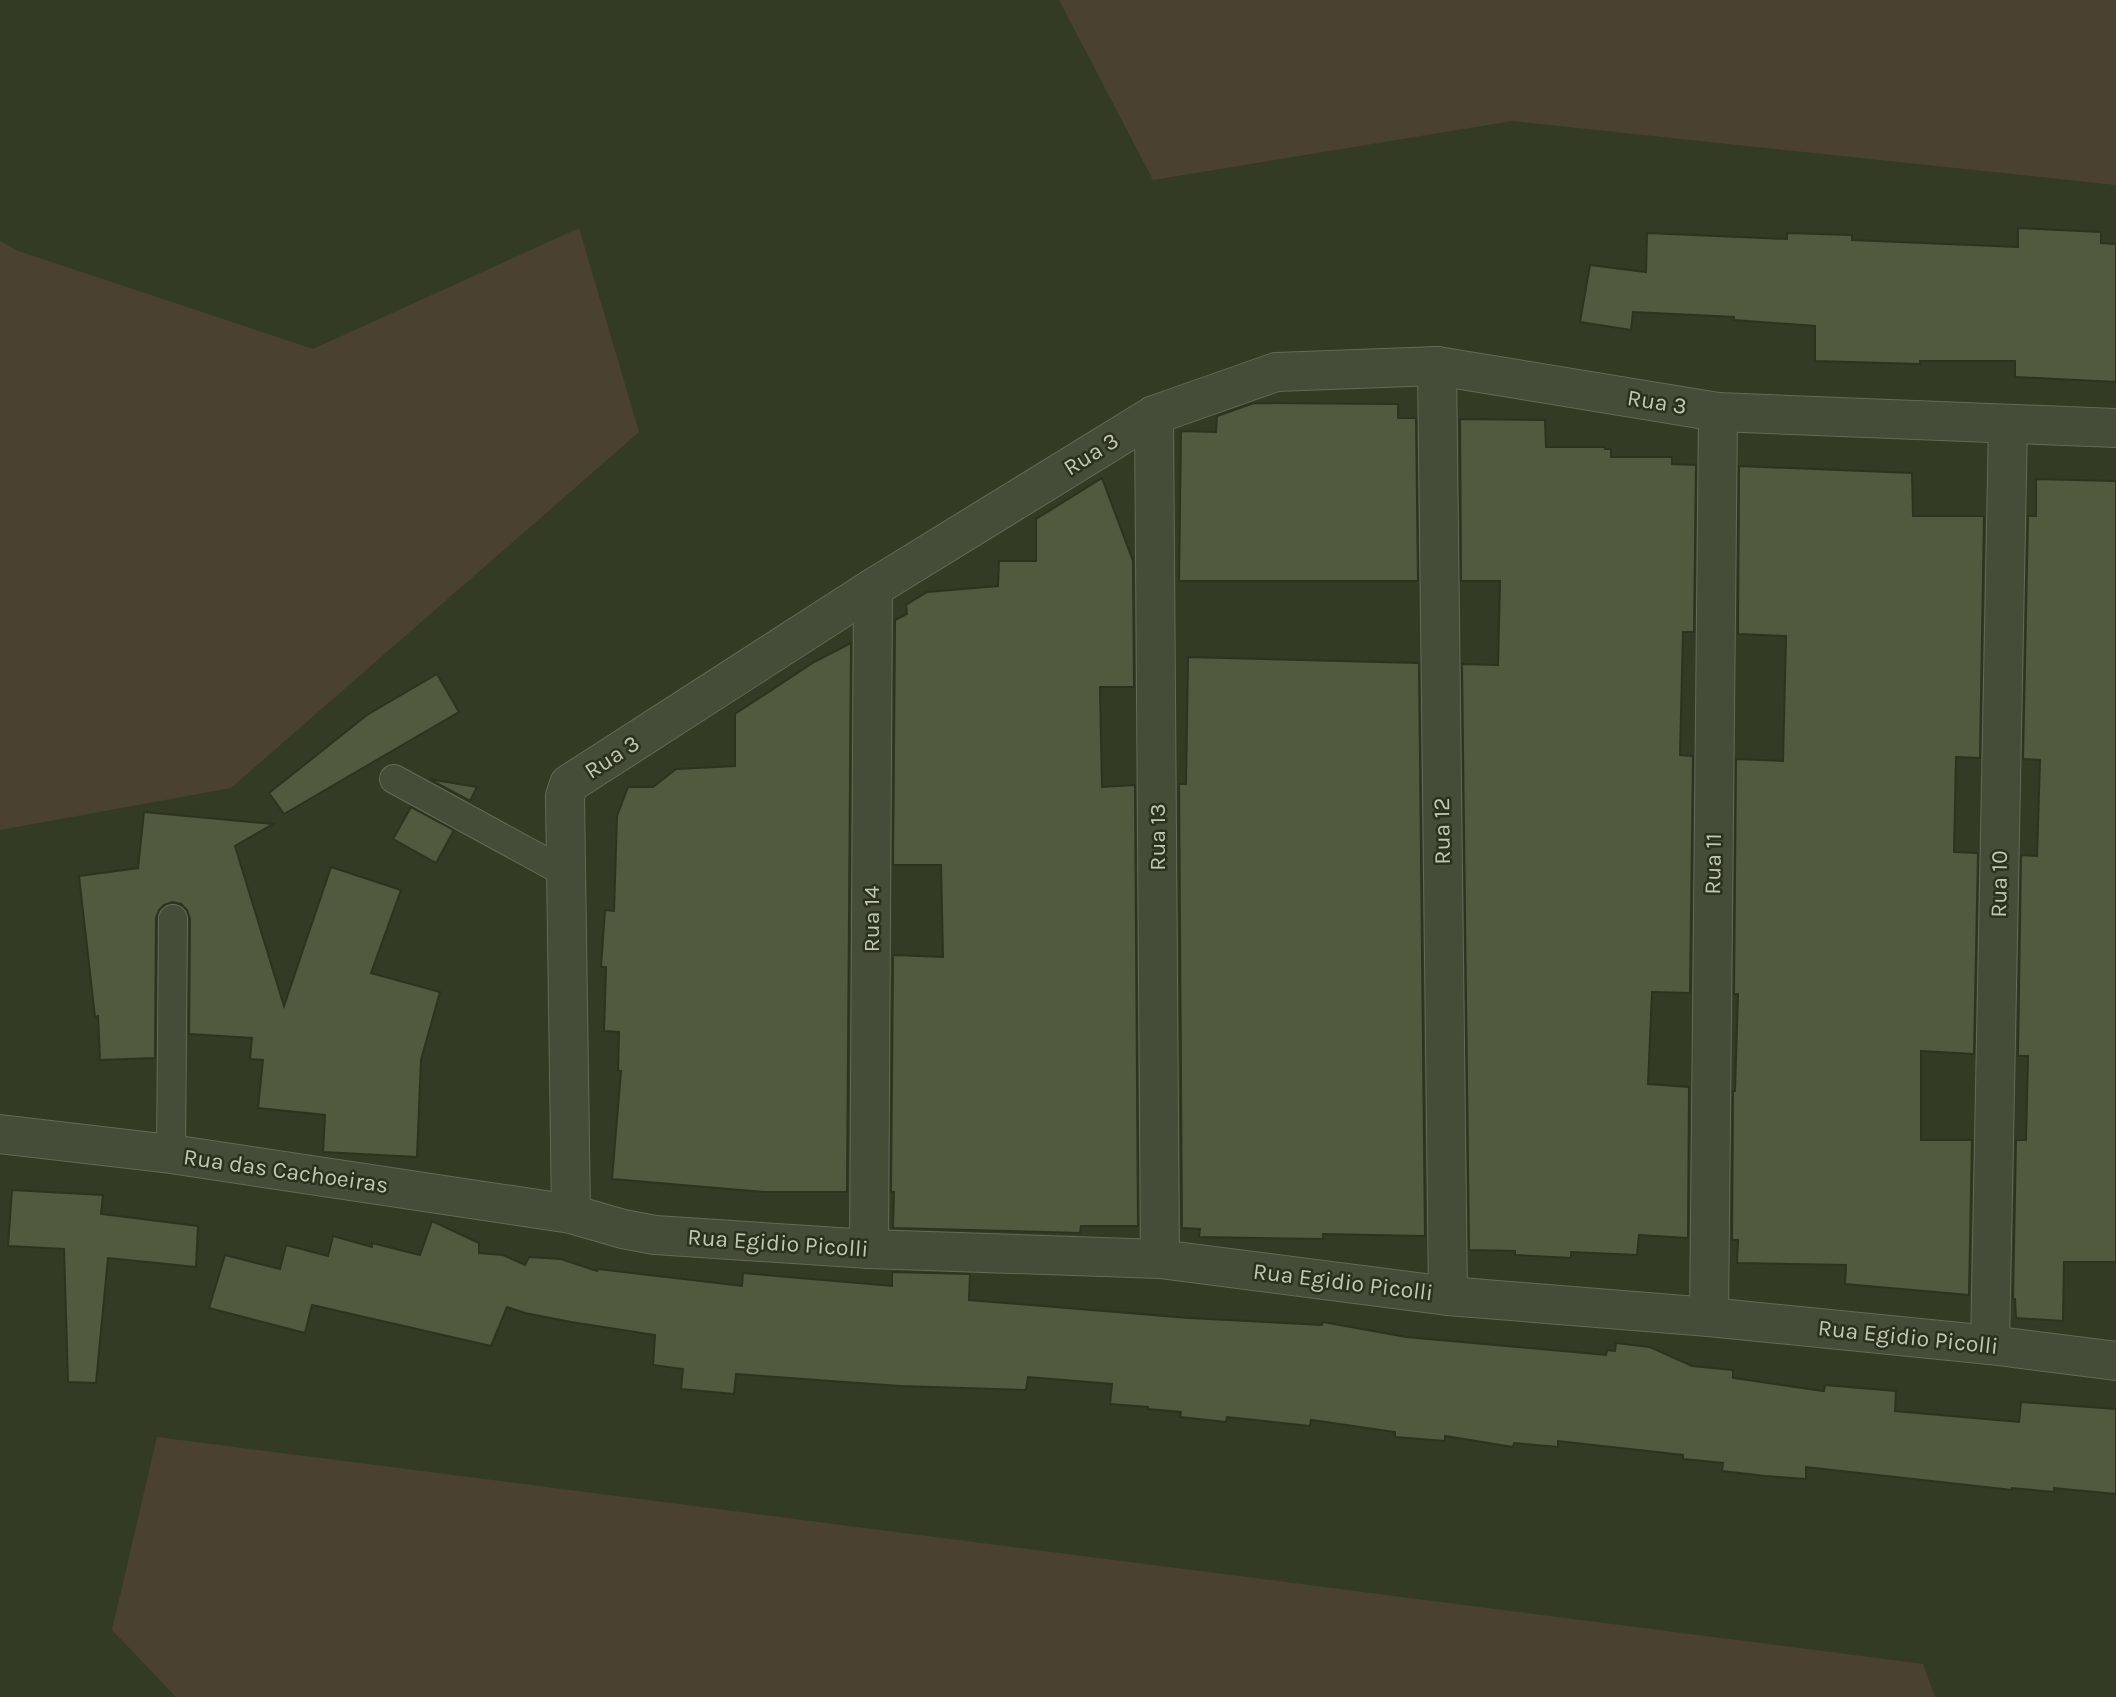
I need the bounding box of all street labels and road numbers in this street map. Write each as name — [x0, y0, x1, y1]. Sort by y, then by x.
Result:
street label: Rua 3 — [1625, 384, 1689, 420]
street label: Rua 3 — [1059, 427, 1123, 481]
street label: Rua 3 — [580, 729, 644, 785]
street label: Rua 12 — [1428, 797, 1456, 865]
street label: Rua 13 — [1144, 803, 1171, 871]
street label: Rua 11 — [1699, 833, 1727, 895]
street label: Rua 10 — [1985, 850, 2013, 918]
street label: Rua 14 — [858, 886, 885, 952]
street label: Rua das Cachoeiras — [182, 1143, 390, 1199]
street label: Rua Egidio Picolli — [687, 1223, 869, 1263]
street label: Rua Egidio Picolli — [1251, 1258, 1435, 1306]
street label: Rua Egidio Picolli — [1816, 1314, 2000, 1360]

